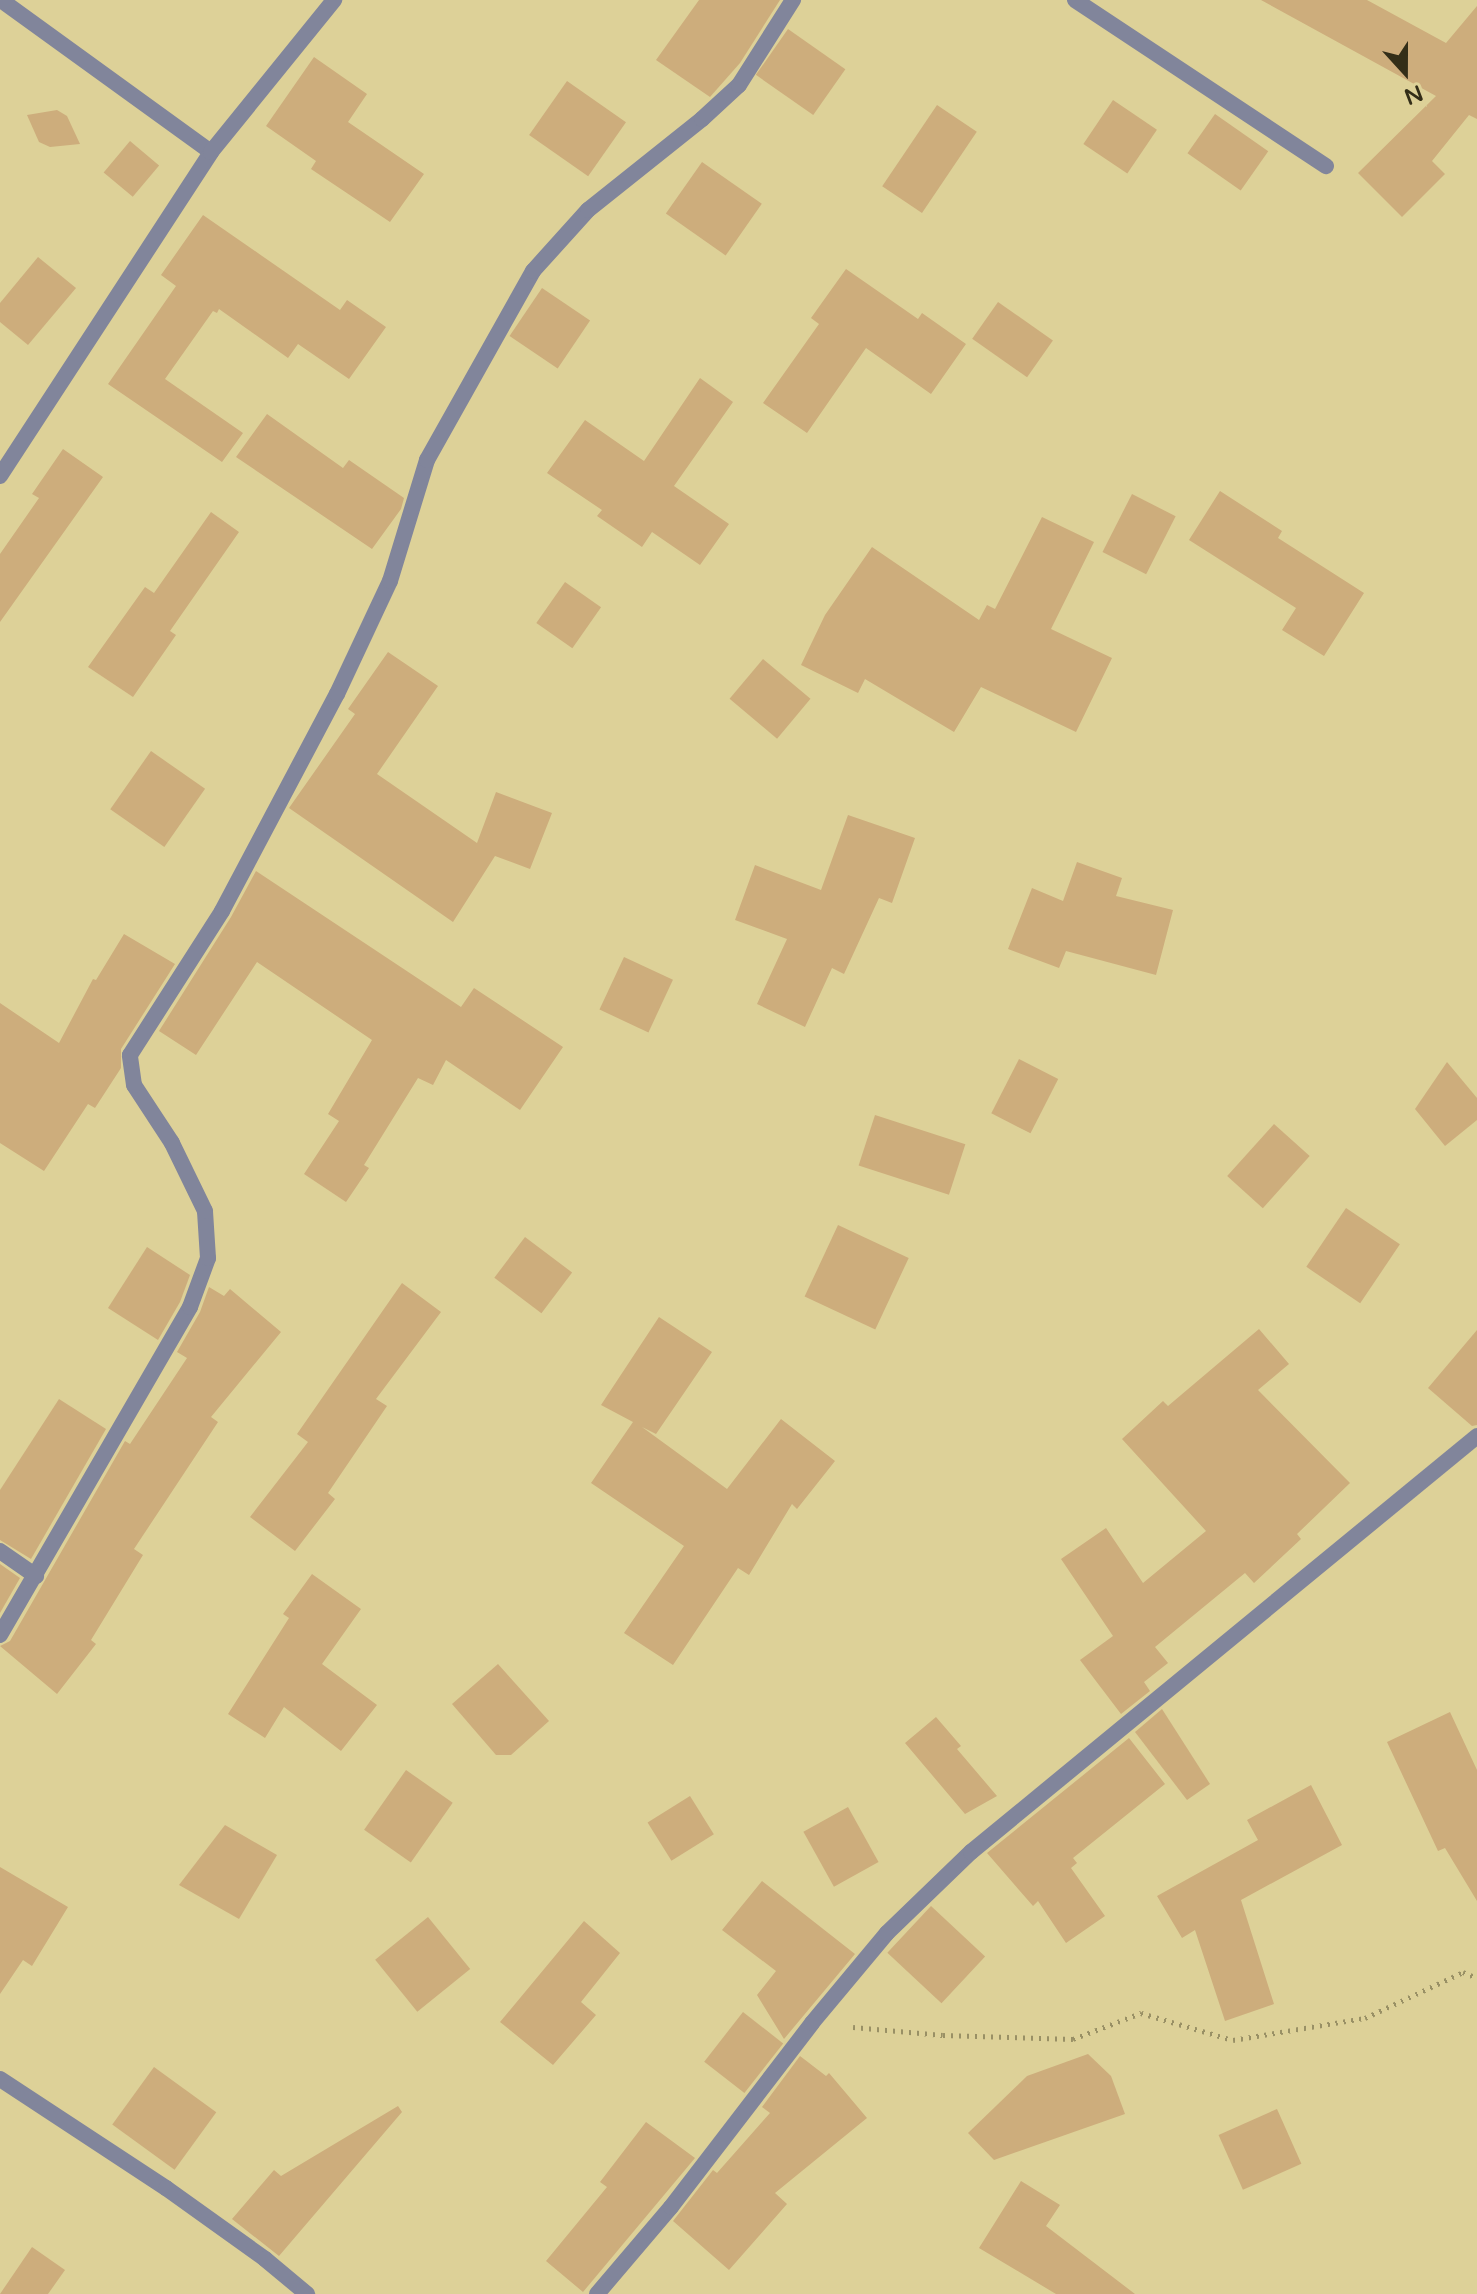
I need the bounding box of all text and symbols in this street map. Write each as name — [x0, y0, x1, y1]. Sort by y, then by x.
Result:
north arrow — [1365, 32, 1445, 112]
text: N — [1401, 79, 1427, 110]

